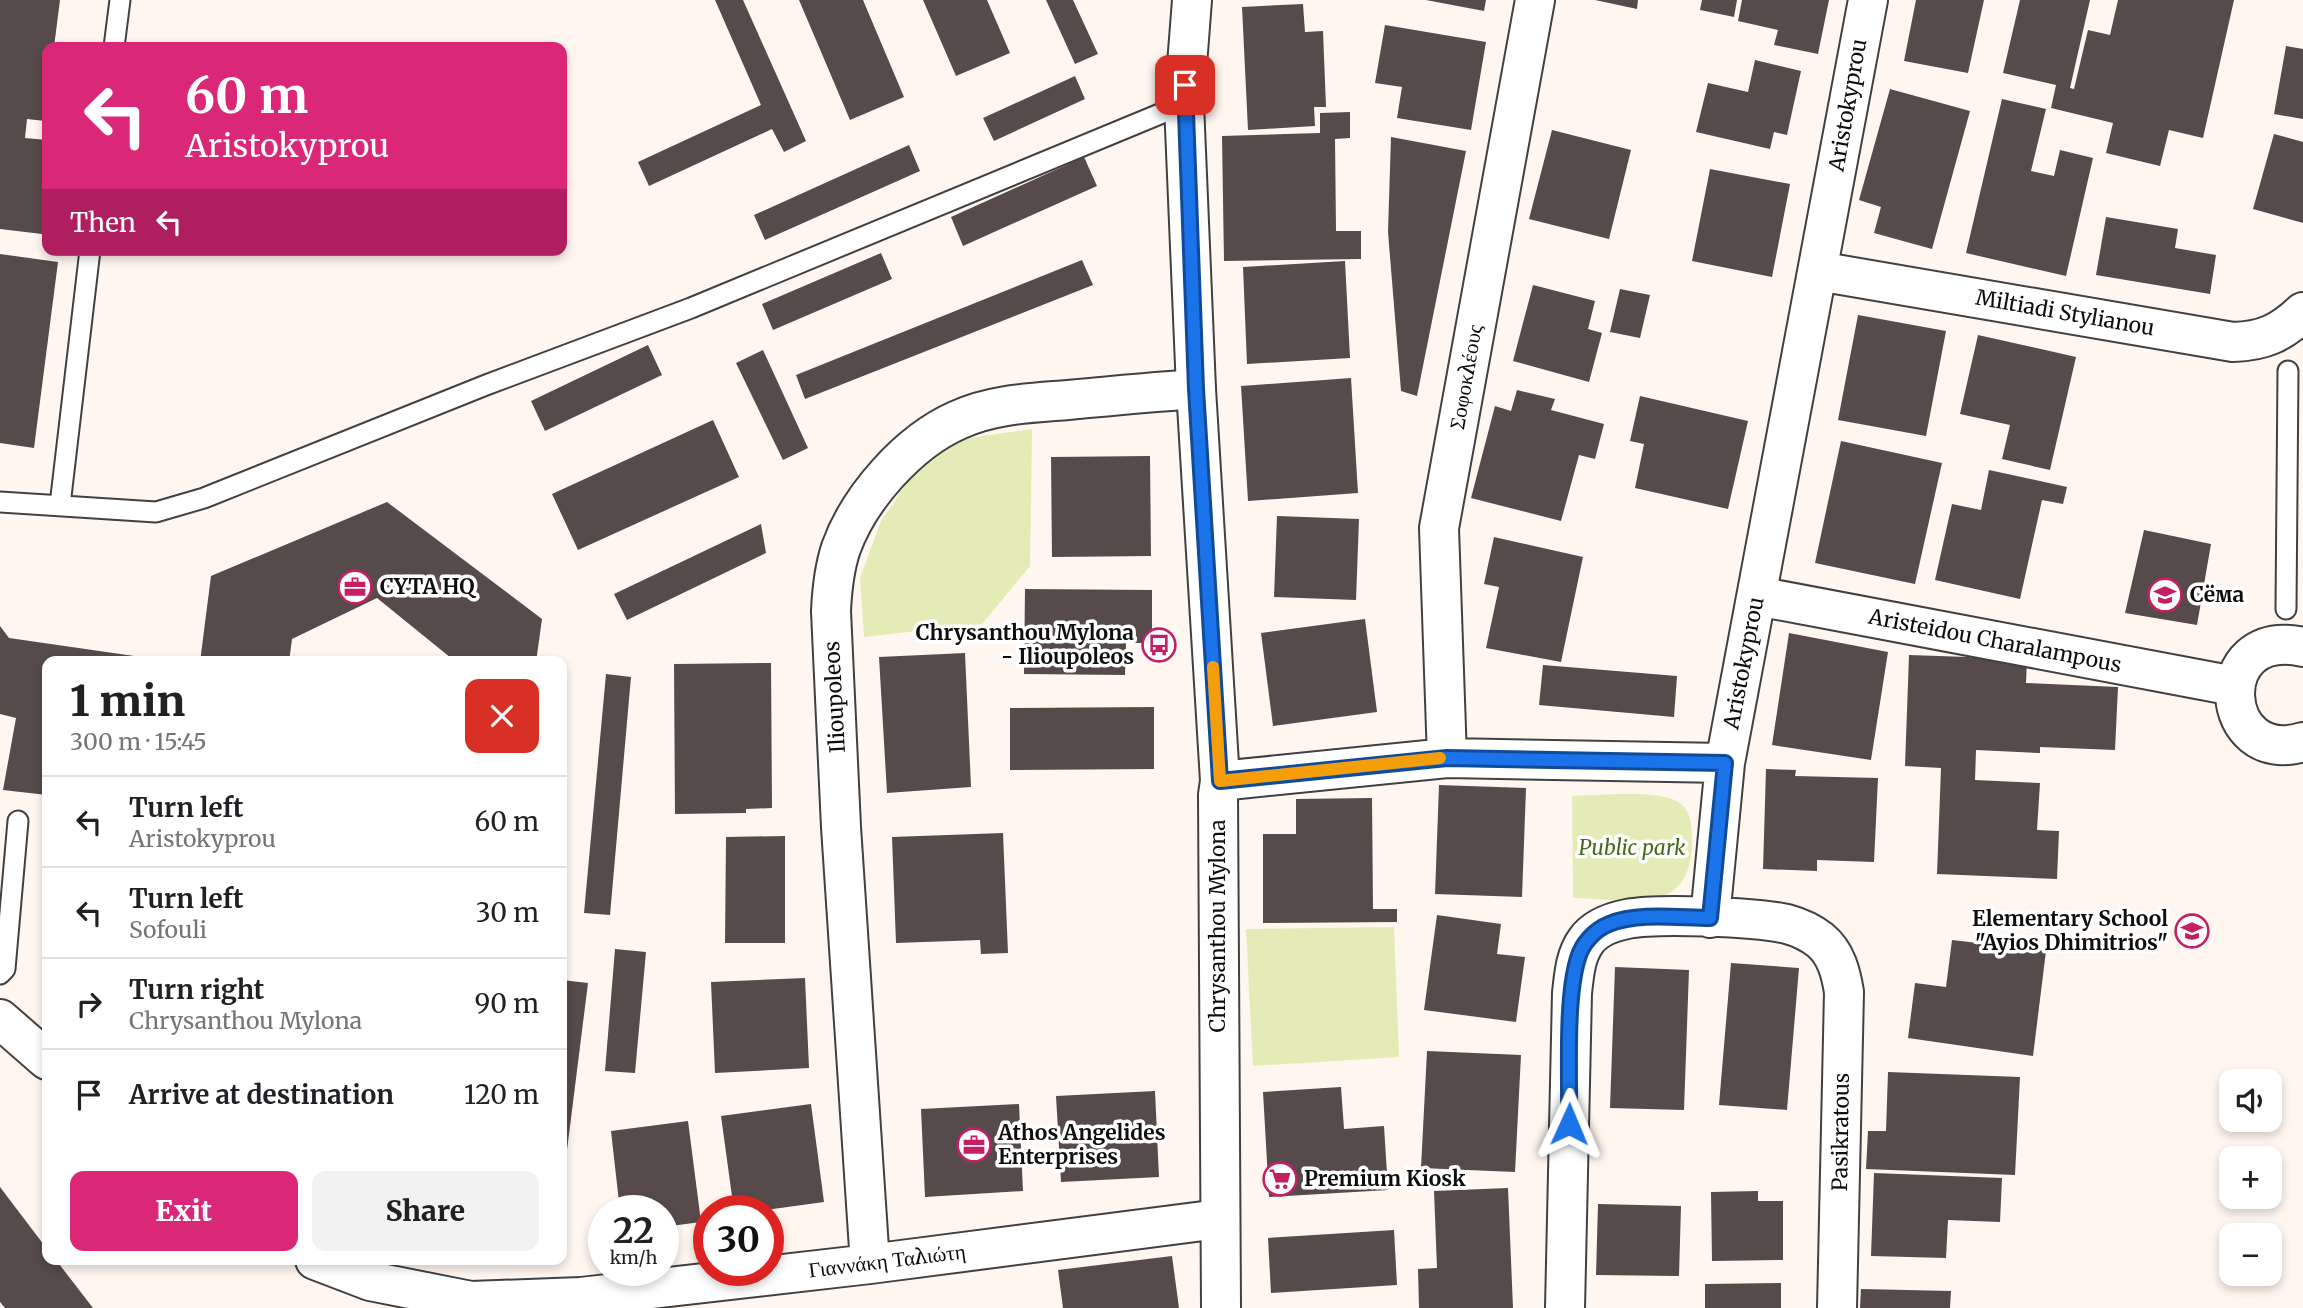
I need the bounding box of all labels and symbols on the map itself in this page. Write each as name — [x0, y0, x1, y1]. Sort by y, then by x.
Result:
street label: Aristokyprou — [1822, 36, 1872, 174]
pin — [1155, 55, 1215, 115]
street label: Miltiadi Stylianou — [1974, 283, 2157, 342]
street label: Σοφοκλέους — [1443, 322, 1488, 432]
office icon: CYTA HQ — [336, 568, 374, 606]
place label: CYTA HQ — [380, 573, 476, 600]
school or university icon: Сёма — [2146, 576, 2184, 614]
place label: Сёма — [2190, 581, 2245, 608]
street label: Aristokyprou — [1717, 594, 1770, 732]
street label: Aristeidou Charalampous — [1865, 603, 2124, 678]
place label: Chrysanthou Mylona - Ilioupoleos — [916, 619, 1134, 670]
bus stop icon: Chrysanthou Mylona - Ilioupoleos — [1140, 626, 1178, 664]
street label: Ilioupoleos — [818, 640, 851, 754]
street label: Chrysanthou Mylona — [1204, 820, 1231, 1032]
park label: Public park — [1578, 834, 1686, 861]
place label: Elementary School "Ayios Dhimitrios" — [1972, 905, 2168, 956]
school or university icon: Elementary School "Ayios Dhimitrios" — [2173, 912, 2211, 950]
street label: Pasikratous — [1826, 1073, 1855, 1191]
position arrow — [1532, 1087, 1606, 1161]
place label: Athos Angelides Enterprises — [997, 1119, 1166, 1170]
office icon: Athos Angelides Enterprises — [955, 1126, 993, 1164]
supermarket icon: Premium Kiosk — [1261, 1160, 1299, 1198]
place label: Premium Kiosk — [1304, 1165, 1466, 1192]
speed limit sign: 30 — [693, 1195, 784, 1286]
street label: Γιαννάκη Ταλιώτη — [807, 1237, 967, 1284]

